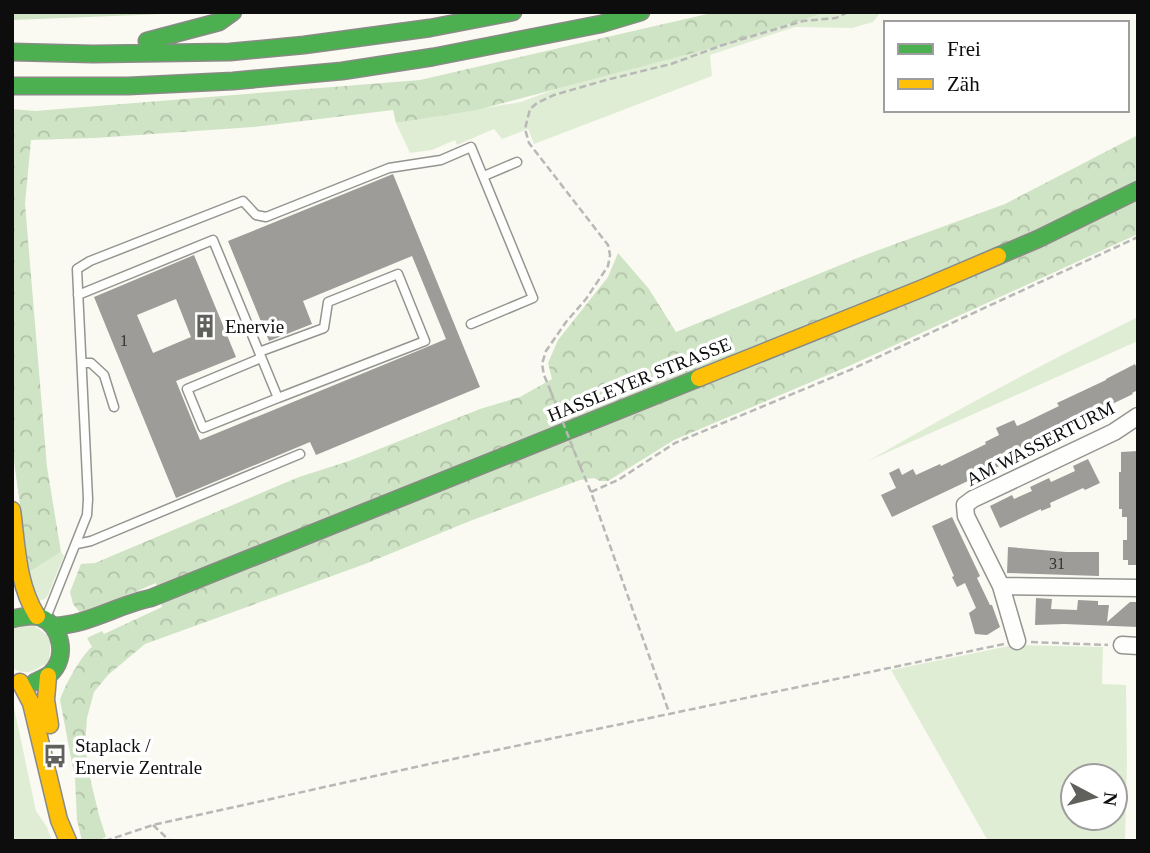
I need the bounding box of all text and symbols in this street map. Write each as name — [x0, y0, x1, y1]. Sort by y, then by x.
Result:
legend — [884, 21, 1129, 112]
text: Frei — [947, 37, 981, 61]
text: Zäh — [947, 72, 980, 96]
building icon: Enervie — [191, 312, 219, 340]
place label: Enervie — [225, 316, 284, 337]
house number: 1 — [120, 332, 128, 349]
street label: HASSLEYER STRASSE — [544, 333, 734, 426]
street label: AM WASSERTURM — [963, 397, 1118, 490]
house number: 31 — [1049, 555, 1065, 572]
place label: Staplack / Enervie Zentrale — [75, 735, 202, 778]
bus stop icon: Staplack / Enervie Zentrale — [41, 742, 69, 770]
north arrow — [1059, 762, 1129, 832]
text: N — [1099, 791, 1122, 807]

